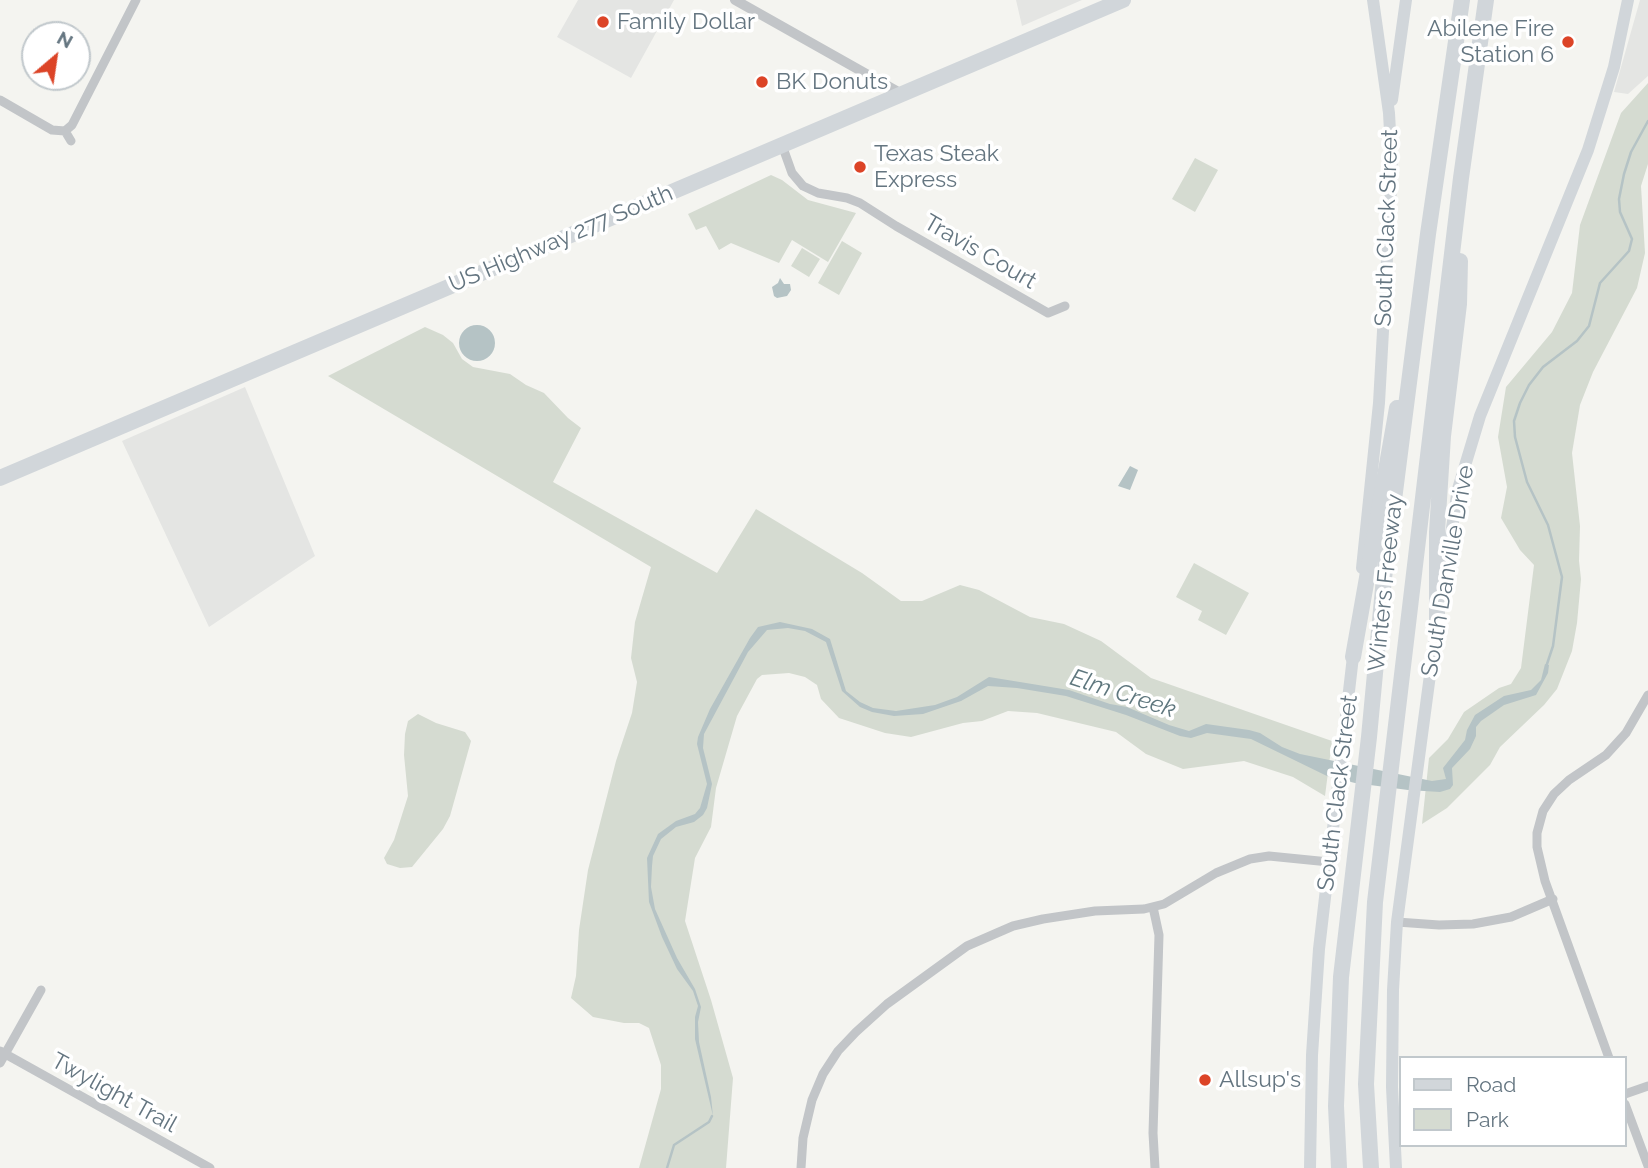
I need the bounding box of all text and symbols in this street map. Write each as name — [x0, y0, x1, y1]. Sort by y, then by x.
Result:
place label: Family Dollar — [617, 8, 755, 36]
marker: Family Dollar — [595, 14, 611, 30]
place label: Abilene Fire Station 6 — [1427, 15, 1554, 69]
north arrow — [21, 21, 91, 91]
text: N — [54, 26, 77, 53]
marker: Abilene Fire Station 6 — [1560, 34, 1576, 50]
place label: BK Donuts — [776, 68, 888, 96]
marker: BK Donuts — [754, 74, 770, 90]
street label: South Clack Street — [1370, 129, 1404, 327]
place label: Texas Steak Express — [874, 140, 999, 194]
marker: Texas Steak Express — [852, 159, 868, 175]
street label: US Highway 277 South — [445, 179, 677, 299]
street label: Travis Court — [919, 209, 1041, 295]
street label: South Danville Drive — [1416, 463, 1480, 679]
street label: Winters Freeway — [1363, 493, 1409, 673]
water label: Elm Creek — [1066, 663, 1180, 725]
street label: South Clack Street — [1312, 693, 1364, 893]
street label: Twylight Trail — [46, 1047, 182, 1139]
legend — [1400, 1056, 1627, 1147]
place label: Allsup's — [1219, 1066, 1301, 1094]
marker: Allsup's — [1197, 1072, 1213, 1088]
text: Road — [1466, 1072, 1516, 1097]
text: Park — [1466, 1107, 1509, 1132]

